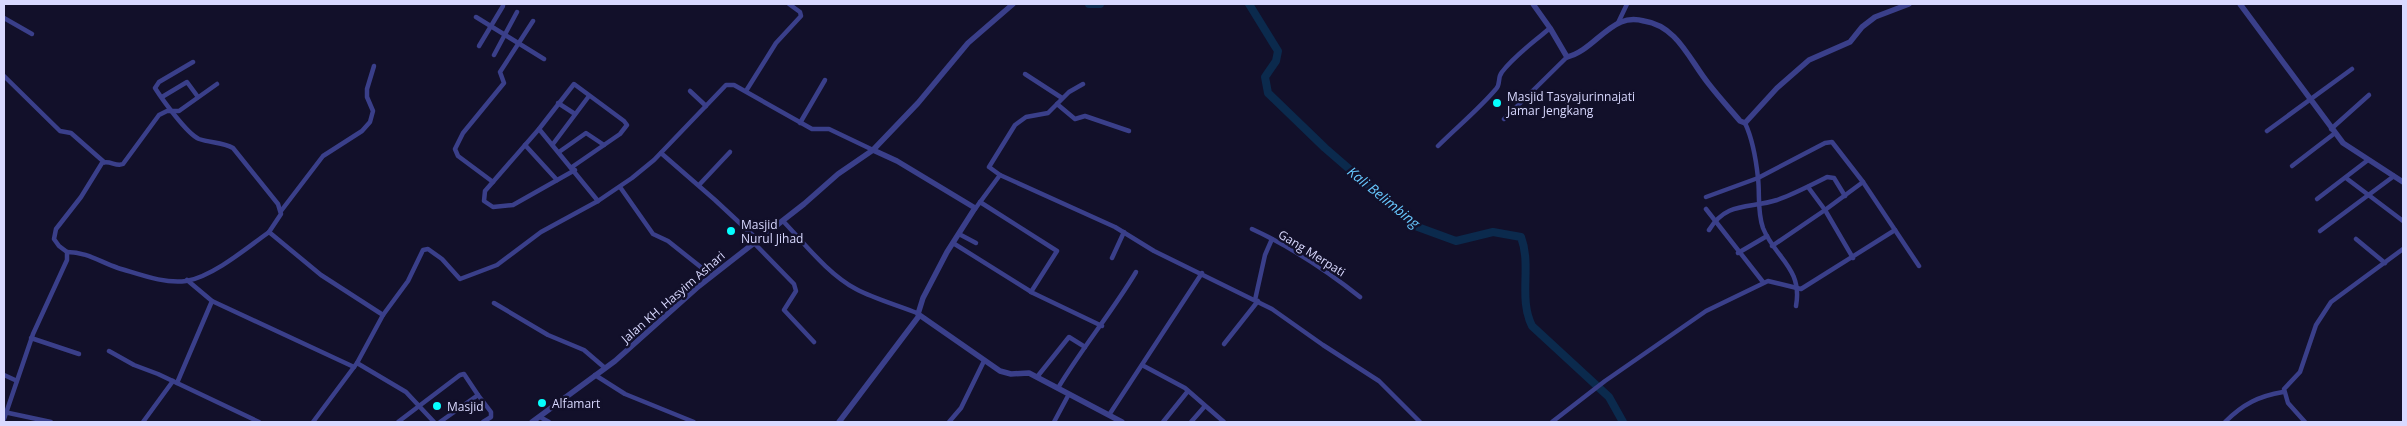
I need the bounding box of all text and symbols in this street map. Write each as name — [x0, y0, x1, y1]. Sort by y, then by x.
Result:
place label: Masjid Tasyajurinnajati Jamar Jengkang — [1506, 88, 1635, 119]
marker: Masjid Tasyajurinnajati Jamar Jengkang — [1491, 97, 1503, 109]
water label: Kali Belimbing — [1344, 162, 1425, 233]
place label: Masjid Nurul Jihad — [741, 216, 803, 247]
marker: Masjid Nurul Jihad — [725, 225, 737, 237]
street label: Gang Merpati — [1275, 226, 1349, 280]
street label: Jalan KH. Hasyim Ashari — [617, 247, 729, 347]
place label: Alfamart — [552, 395, 600, 412]
marker: Alfamart — [536, 397, 548, 409]
place label: Masjid — [447, 398, 484, 415]
marker: Masjid — [431, 400, 443, 412]

